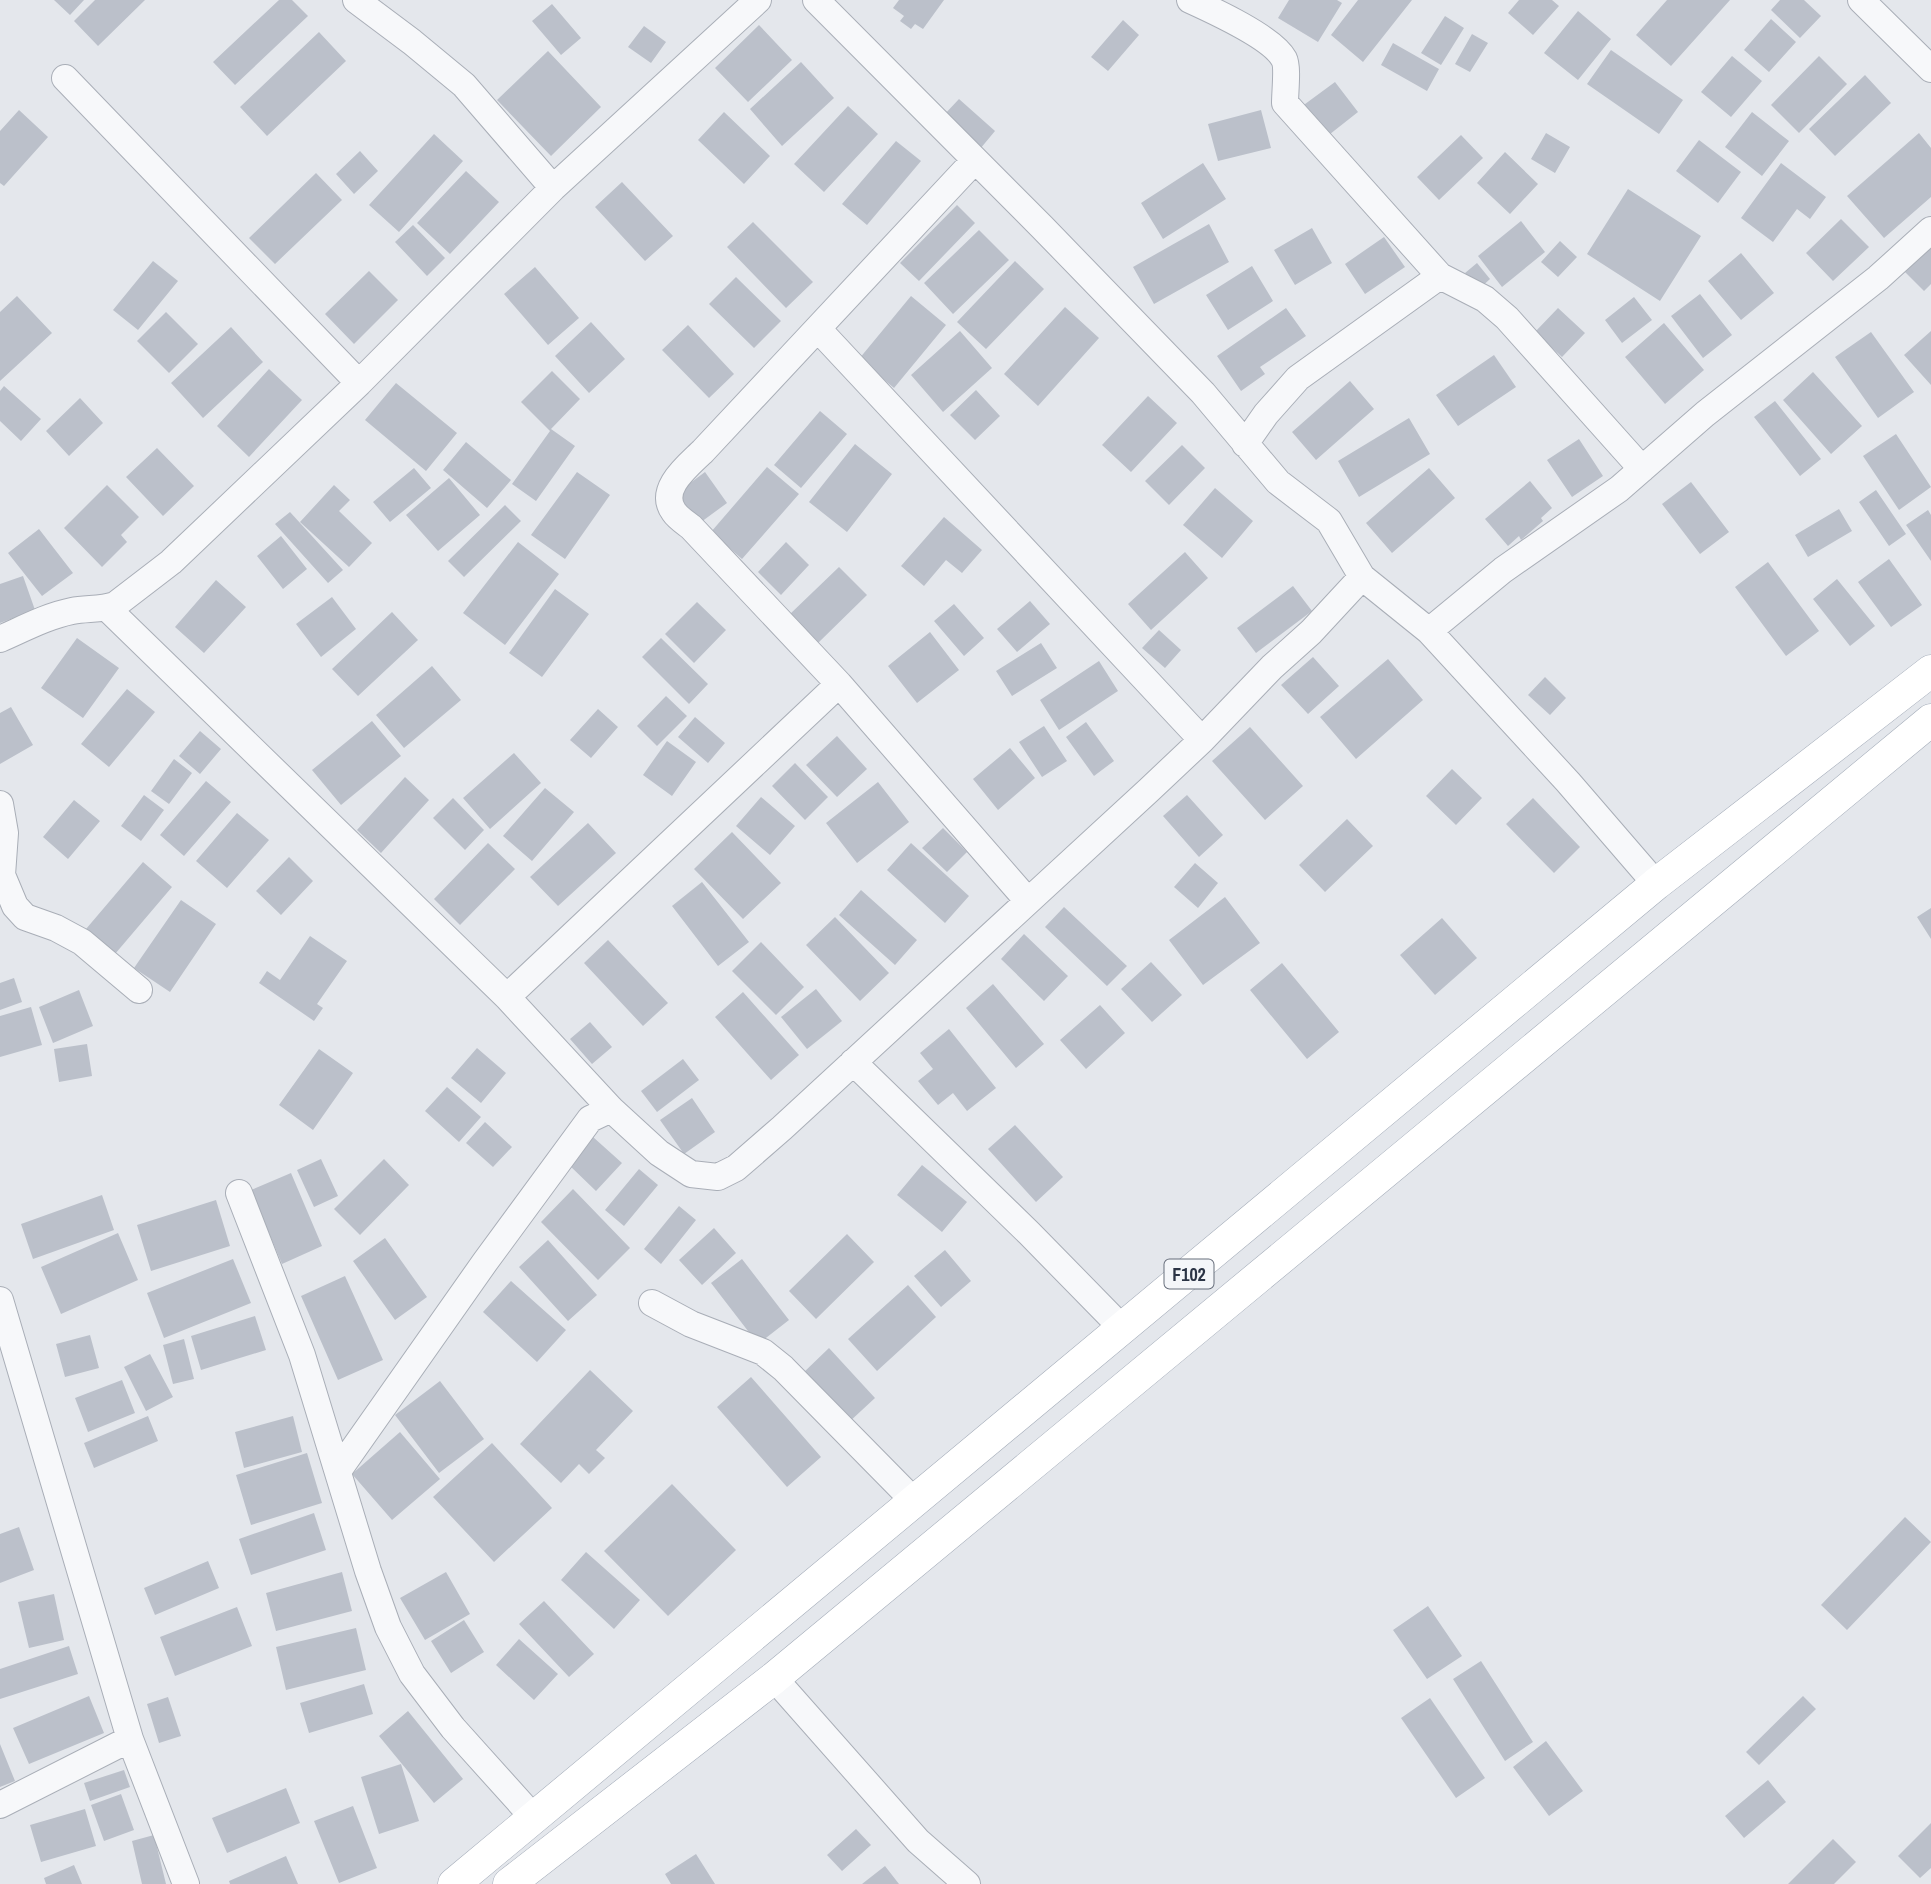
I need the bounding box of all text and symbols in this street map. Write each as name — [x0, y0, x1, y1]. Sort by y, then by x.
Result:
road number: F102 — [1164, 1260, 1214, 1288]

